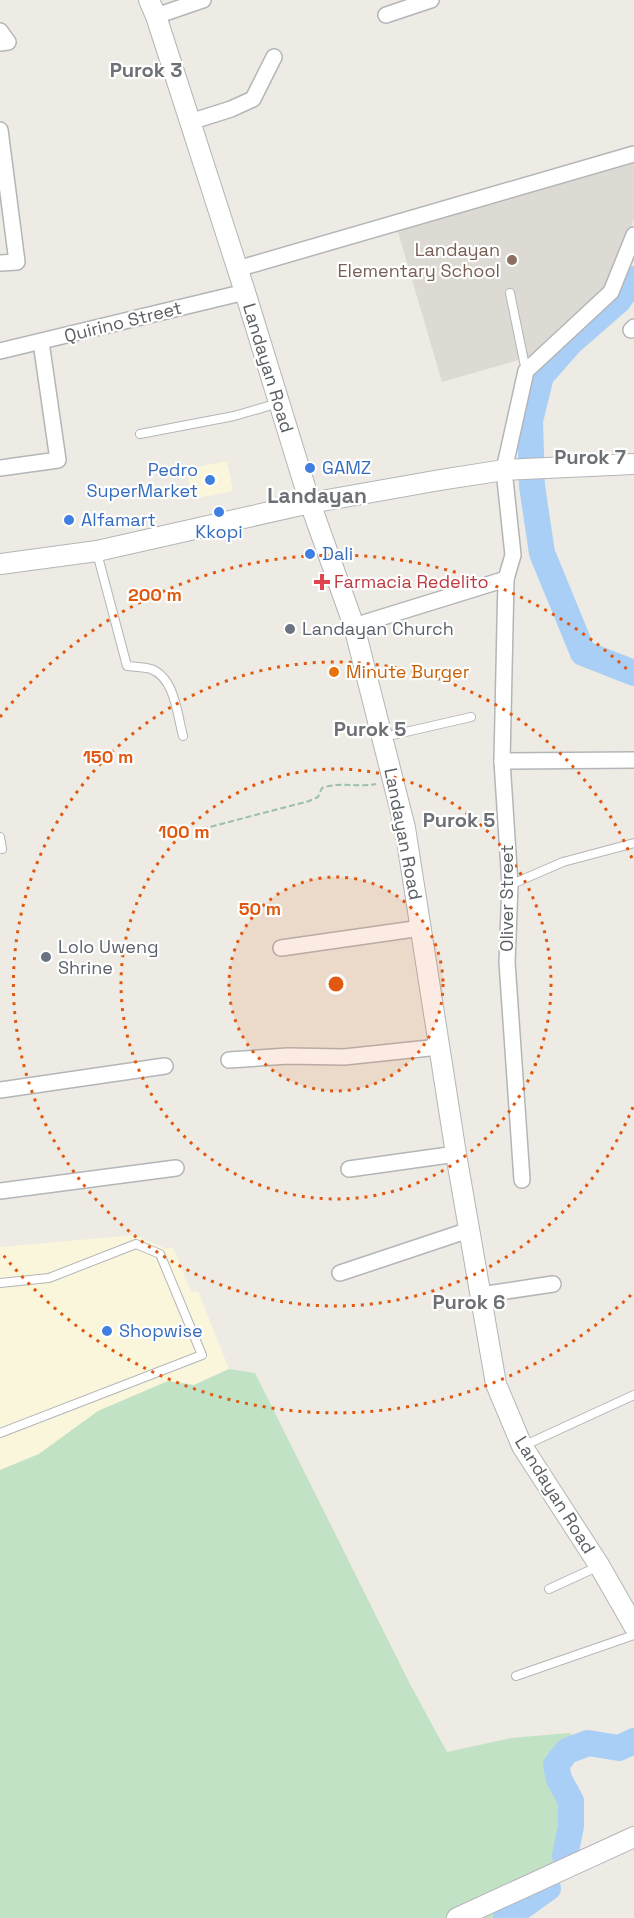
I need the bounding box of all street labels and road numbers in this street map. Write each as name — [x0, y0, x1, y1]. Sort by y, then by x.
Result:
street label: Quirino Street — [62, 296, 184, 347]
street label: Landayan Road — [238, 300, 299, 435]
street label: Landayan Road — [379, 766, 428, 902]
street label: Oliver Street — [495, 844, 518, 952]
street label: Landayan Road — [510, 1432, 601, 1558]

